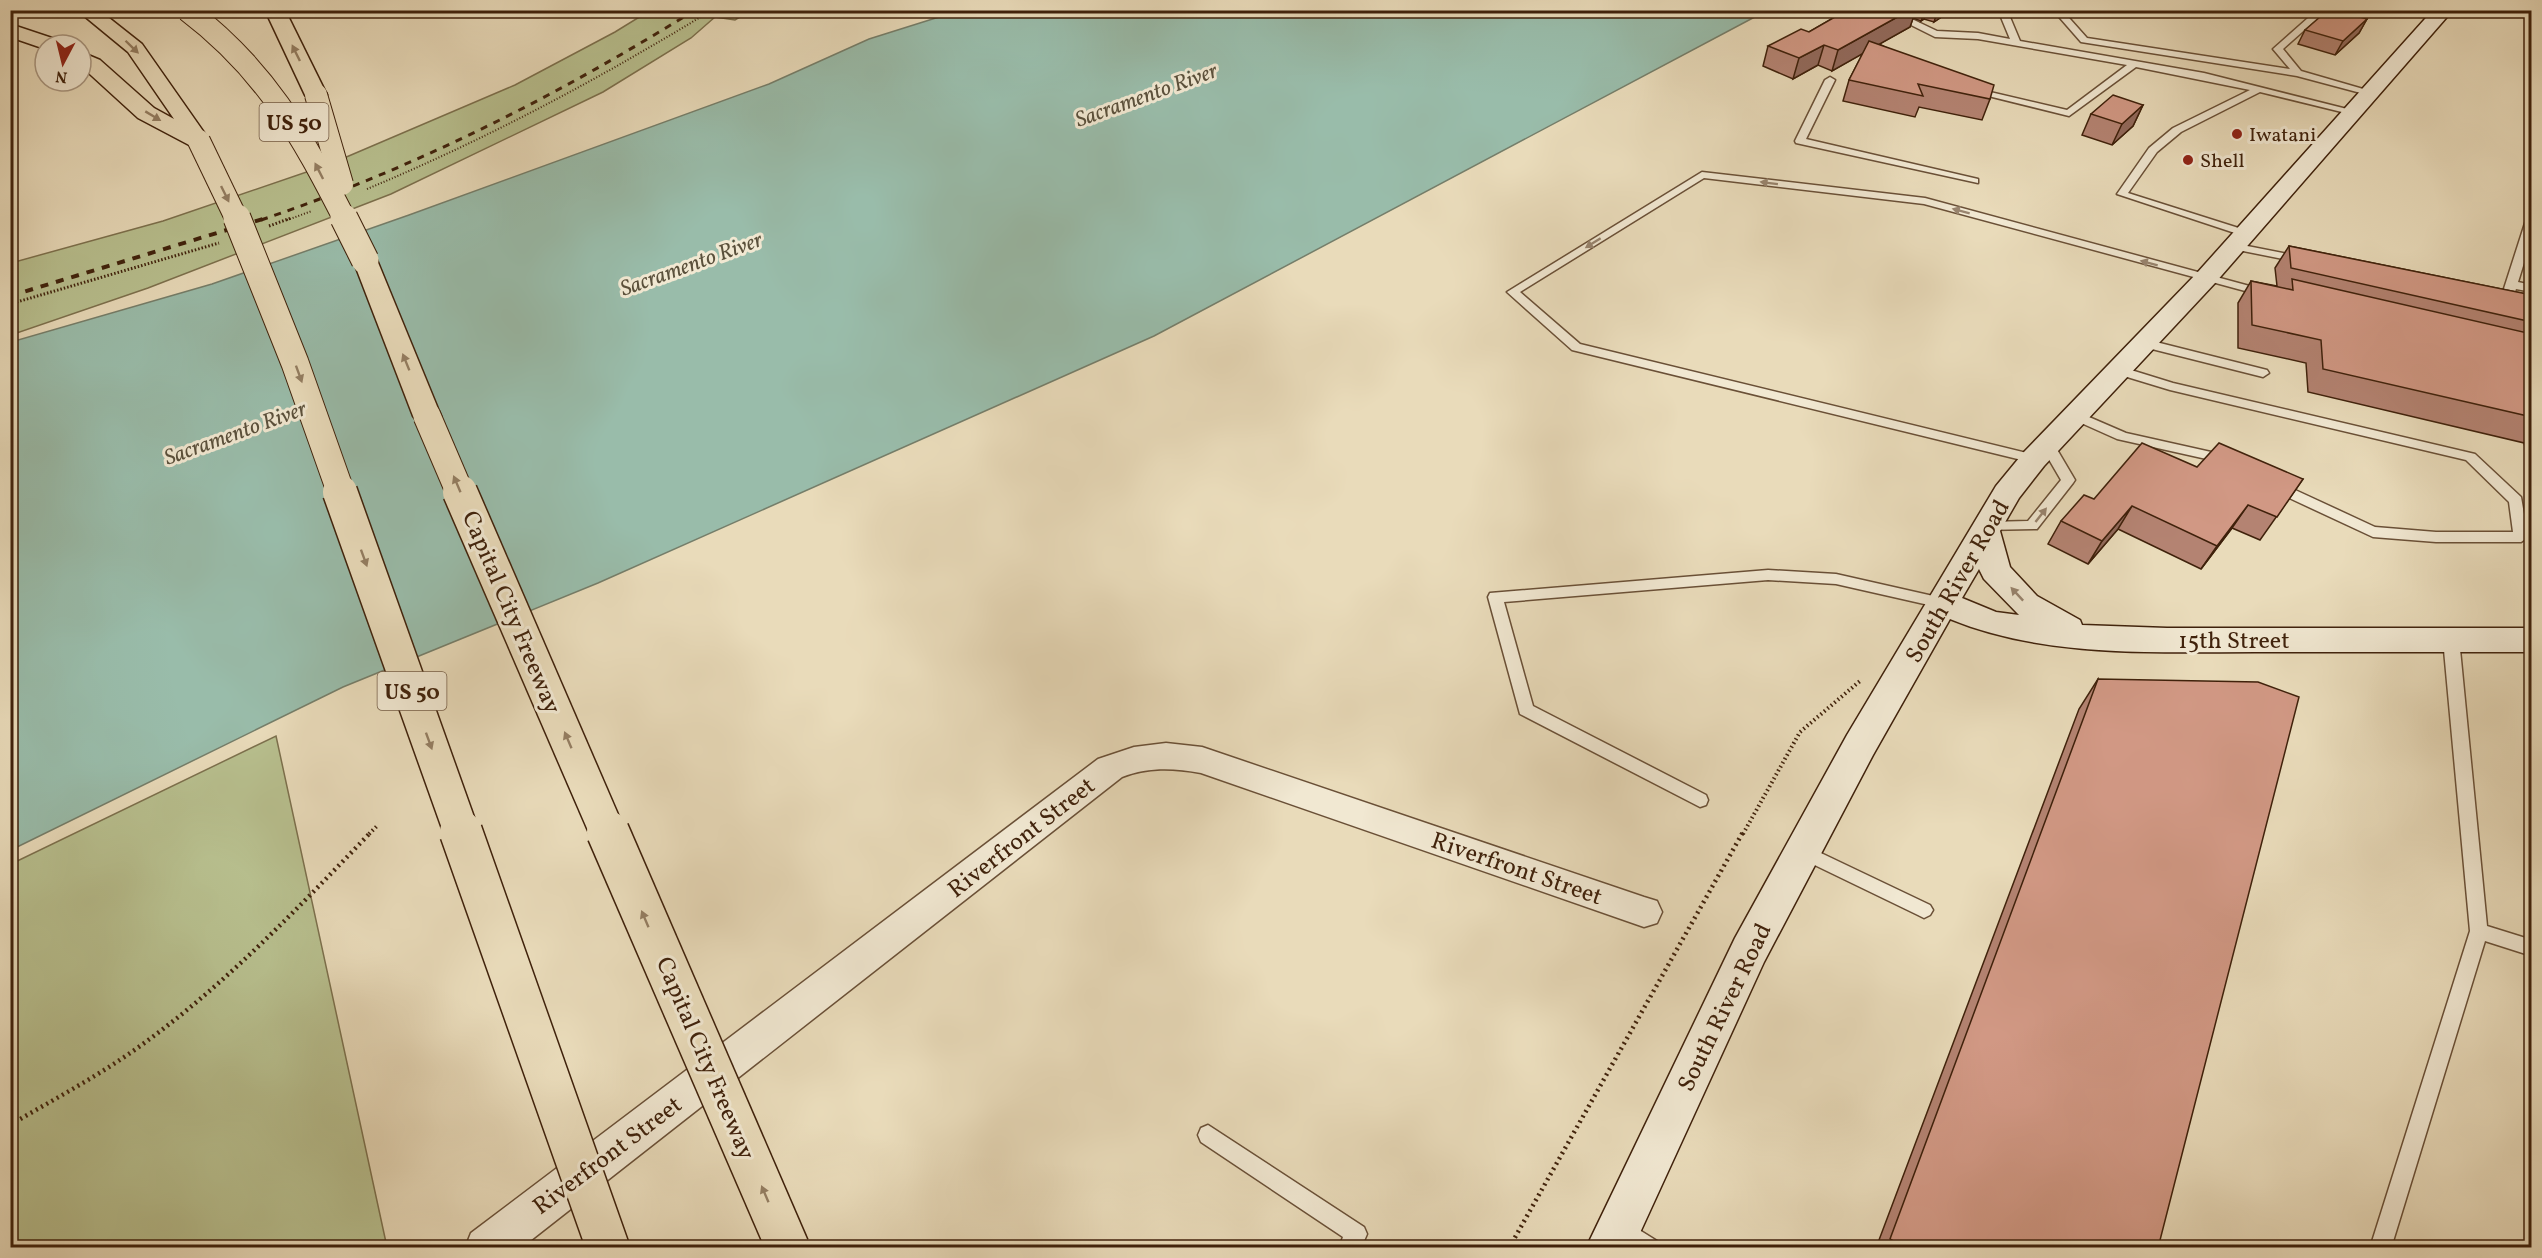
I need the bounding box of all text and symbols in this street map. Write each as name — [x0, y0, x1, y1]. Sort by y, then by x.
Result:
north arrow — [33, 33, 93, 93]
one-way arrow — [124, 40, 139, 54]
one-way arrow — [291, 44, 301, 61]
water label: Sacramento River — [1071, 56, 1223, 136]
text: N — [54, 64, 69, 88]
road number: US 50 — [260, 103, 328, 141]
one-way arrow — [145, 111, 162, 121]
place label: Iwatani — [2249, 122, 2316, 150]
marker: Iwatani — [2230, 127, 2244, 141]
place label: Shell — [2200, 148, 2244, 176]
marker: Shell — [2181, 153, 2195, 167]
one-way arrow — [314, 162, 324, 179]
one-way arrow — [1759, 178, 1778, 188]
one-way arrow — [220, 185, 229, 202]
one-way arrow — [1952, 206, 1970, 215]
water label: Sacramento River — [616, 225, 768, 305]
one-way arrow — [1585, 237, 1601, 248]
one-way arrow — [2140, 257, 2158, 267]
one-way arrow — [400, 352, 410, 370]
one-way arrow — [295, 365, 304, 383]
water label: Sacramento River — [160, 394, 312, 474]
one-way arrow — [452, 475, 461, 492]
street label: South River Road — [1898, 494, 2019, 670]
street label: Capital City Freeway — [452, 506, 568, 720]
one-way arrow — [2035, 507, 2048, 523]
one-way arrow — [360, 549, 370, 567]
one-way arrow — [2010, 586, 2024, 601]
street label: 15th Street — [2178, 625, 2290, 659]
road number: US 50 — [378, 672, 446, 710]
one-way arrow — [563, 730, 573, 748]
one-way arrow — [425, 733, 435, 751]
street label: Riverfront Street — [941, 770, 1103, 907]
street label: Riverfront Street — [1426, 825, 1607, 915]
one-way arrow — [641, 910, 650, 927]
street label: South River Road — [1670, 918, 1781, 1098]
street label: Capital City Freeway — [646, 952, 762, 1166]
street label: Riverfront Street — [526, 1089, 690, 1224]
one-way arrow — [760, 1184, 770, 1202]

